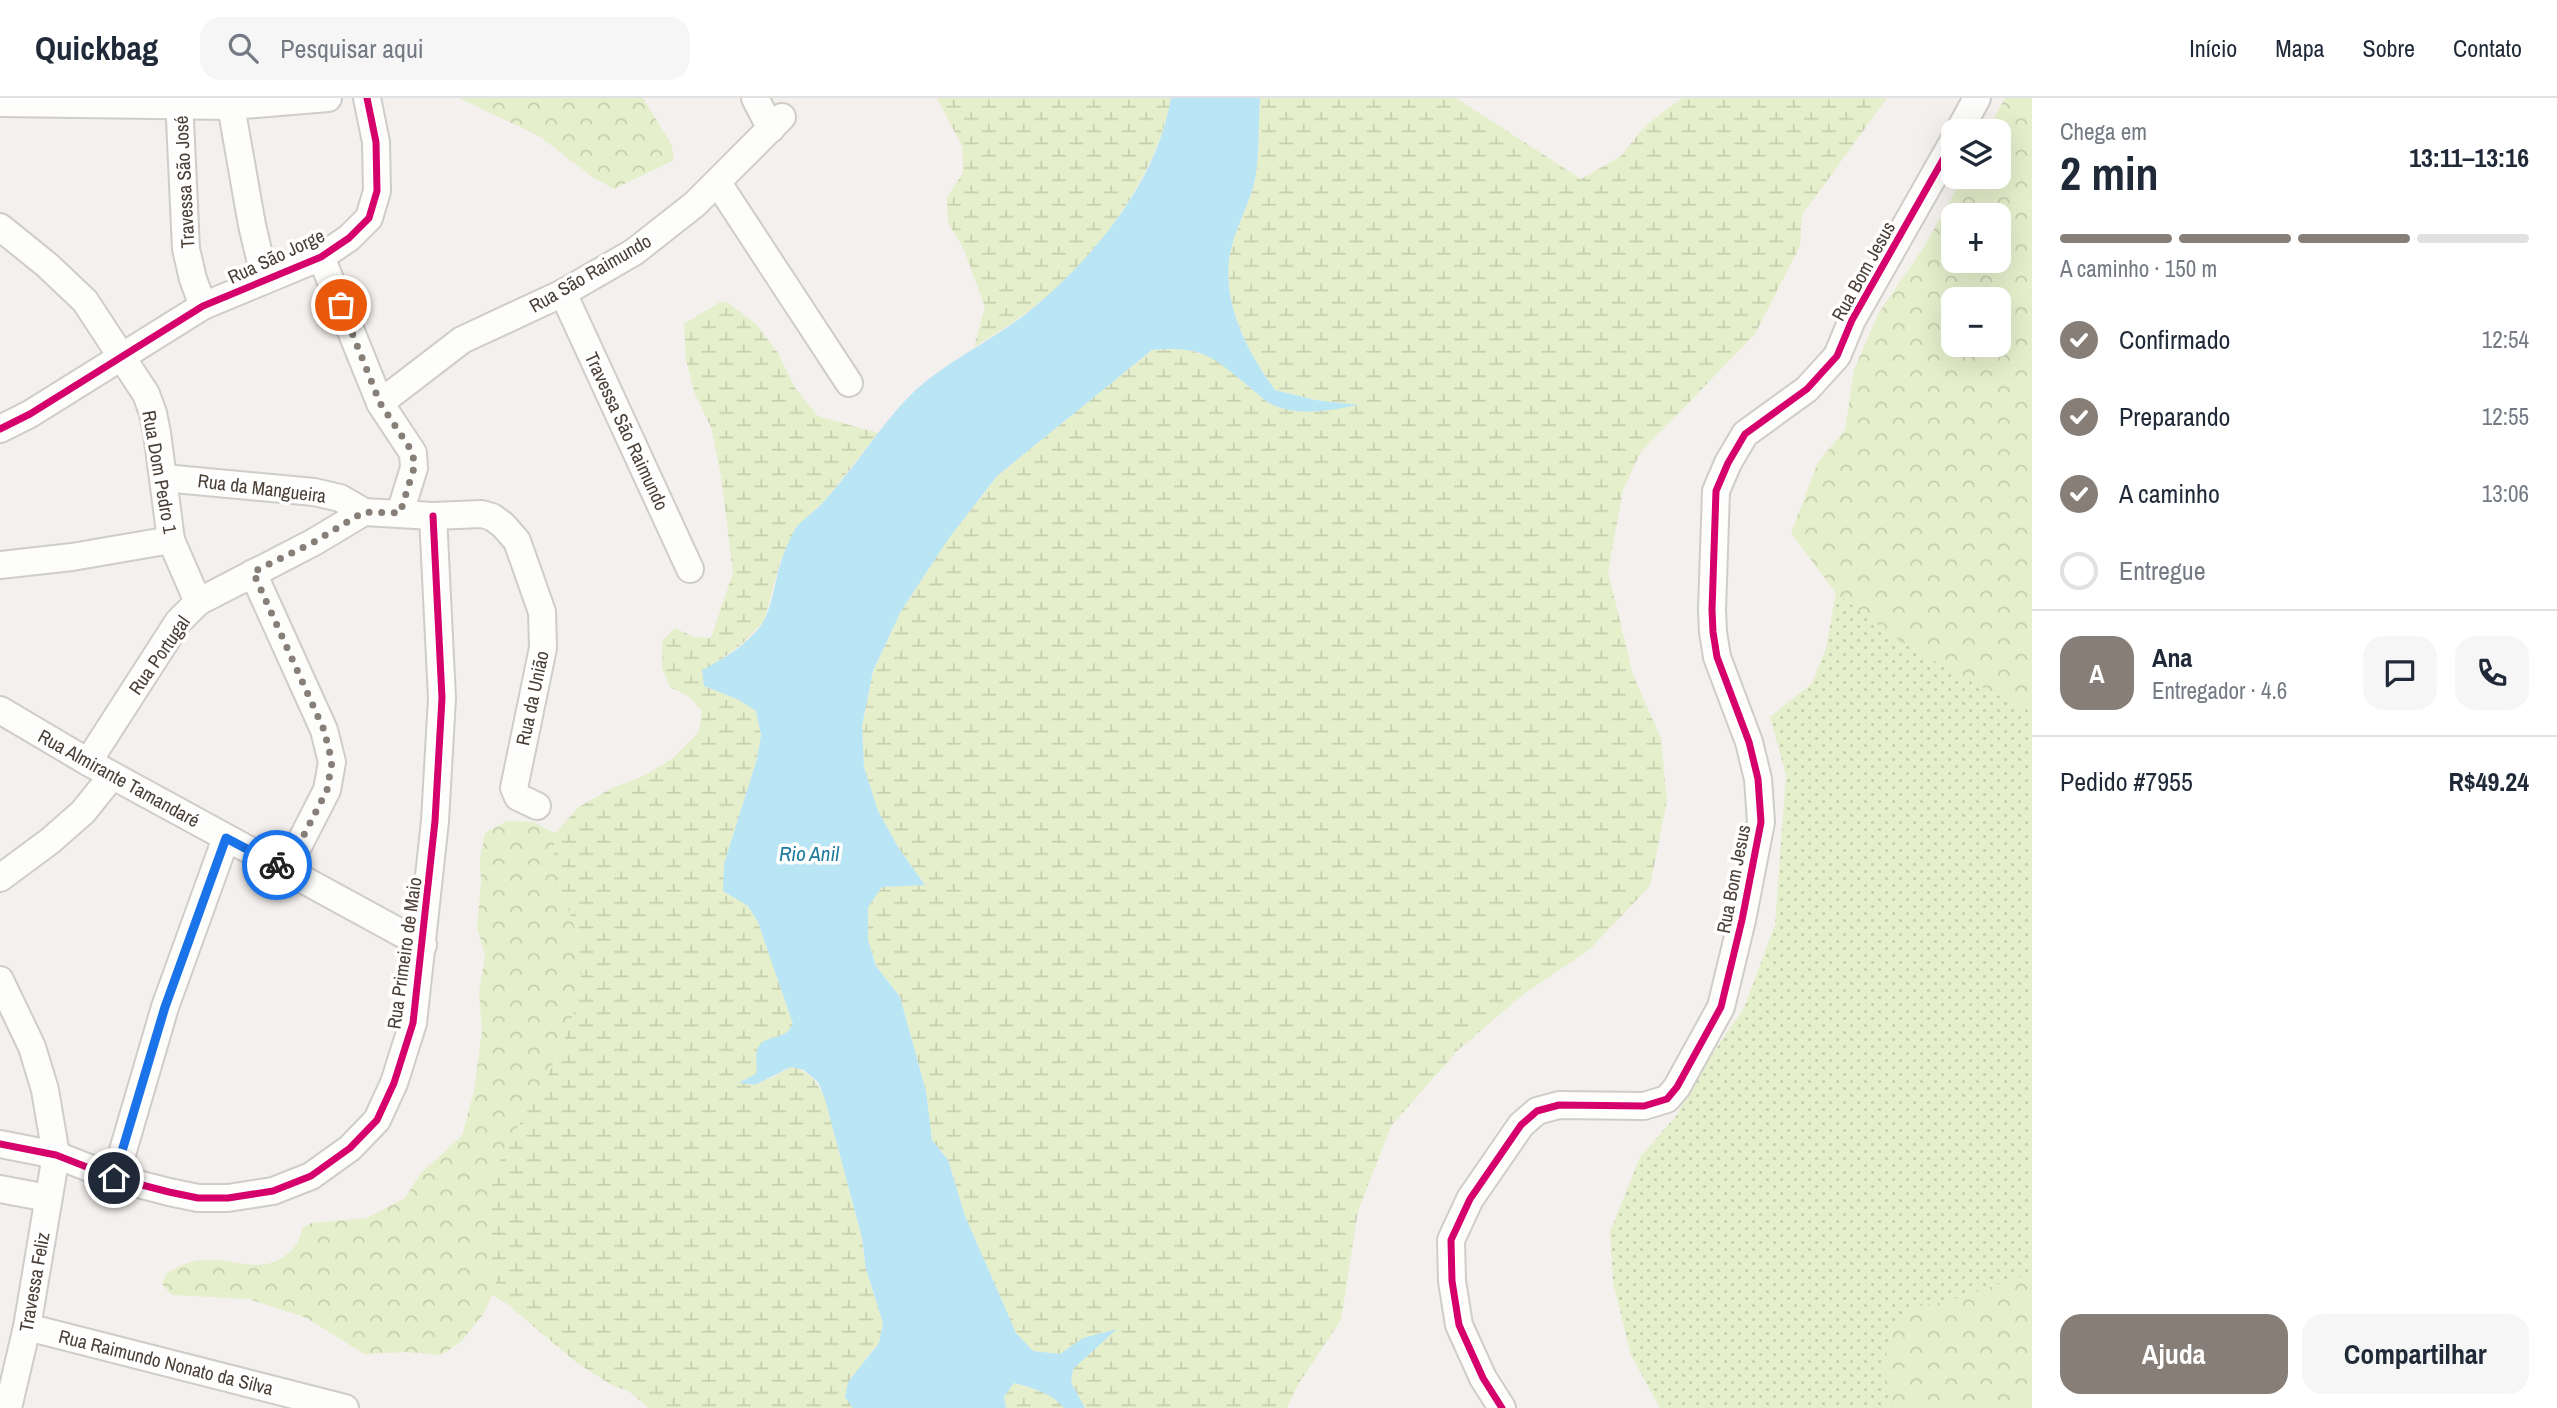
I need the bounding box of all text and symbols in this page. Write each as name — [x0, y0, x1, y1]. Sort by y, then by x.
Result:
search box — [200, 17, 690, 80]
text: Quickbag — [35, 26, 158, 70]
icon: search — [224, 29, 262, 67]
text: Pesquisar aqui — [280, 31, 424, 66]
text: Início — [2189, 32, 2237, 64]
text: Mapa — [2275, 32, 2325, 64]
text: Sobre — [2363, 32, 2415, 64]
text: Contato — [2453, 32, 2522, 64]
street label: Travessa São José — [168, 115, 200, 249]
text: Chega em — [2060, 116, 2147, 147]
map controls — [1941, 119, 2011, 357]
button: layers — [1941, 119, 2011, 189]
text: 13:11–13:16 — [2409, 140, 2529, 175]
text: 2 min — [2060, 142, 2159, 204]
button: + — [1941, 203, 2011, 273]
street label: Rua Bom Jesus — [1825, 216, 1901, 325]
street label: Rua São Jorge — [223, 222, 329, 290]
street label: Rua São Raimundo — [524, 228, 656, 318]
text: A caminho · 150 m — [2060, 253, 2217, 284]
pin — [311, 275, 371, 335]
icon: bag — [322, 286, 360, 324]
button: − — [1941, 287, 2011, 357]
icon: check — [2060, 321, 2098, 359]
text: Confirmado — [2119, 322, 2230, 357]
text: 12:54 — [2482, 324, 2529, 355]
street label: Travessa São Raimundo — [579, 348, 675, 514]
icon: check — [2060, 398, 2098, 436]
text: Preparando — [2119, 399, 2230, 434]
text: 12:55 — [2482, 401, 2529, 432]
street label: Rua Dom Pedro 1 — [136, 408, 184, 536]
street label: Rua da Mangueira — [196, 467, 328, 509]
icon: check — [2060, 475, 2098, 513]
text: A caminho — [2119, 476, 2220, 511]
text: 13:06 — [2482, 478, 2529, 509]
text: Entregue — [2119, 553, 2206, 588]
street label: Rua Portugal — [122, 610, 196, 700]
button: chat — [2363, 636, 2437, 710]
button: phone — [2455, 636, 2529, 710]
text: Ana — [2152, 640, 2192, 675]
street label: Rua da União — [509, 648, 555, 748]
text: A — [2089, 656, 2105, 691]
text: Entregador · 4.6 — [2152, 675, 2287, 706]
street label: Rua Almirante Tamandaré — [34, 723, 204, 833]
text: Pedido #7955 — [2060, 764, 2193, 799]
text: R$49.24 — [2448, 764, 2529, 799]
street label: Rua Bom Jesus — [1710, 822, 1756, 935]
courier — [242, 830, 312, 900]
water label: Rio Anil — [779, 839, 840, 868]
icon: bike — [258, 846, 296, 884]
street label: Rua Primeiro de Maio — [380, 875, 428, 1031]
pin — [84, 1148, 144, 1208]
icon: home — [95, 1159, 133, 1197]
street label: Travessa Feliz — [12, 1230, 56, 1334]
button: Ajuda — [2060, 1314, 2288, 1394]
button: Compartilhar — [2302, 1314, 2529, 1394]
street label: Rua Raimundo Nonato da Silva — [56, 1323, 276, 1401]

